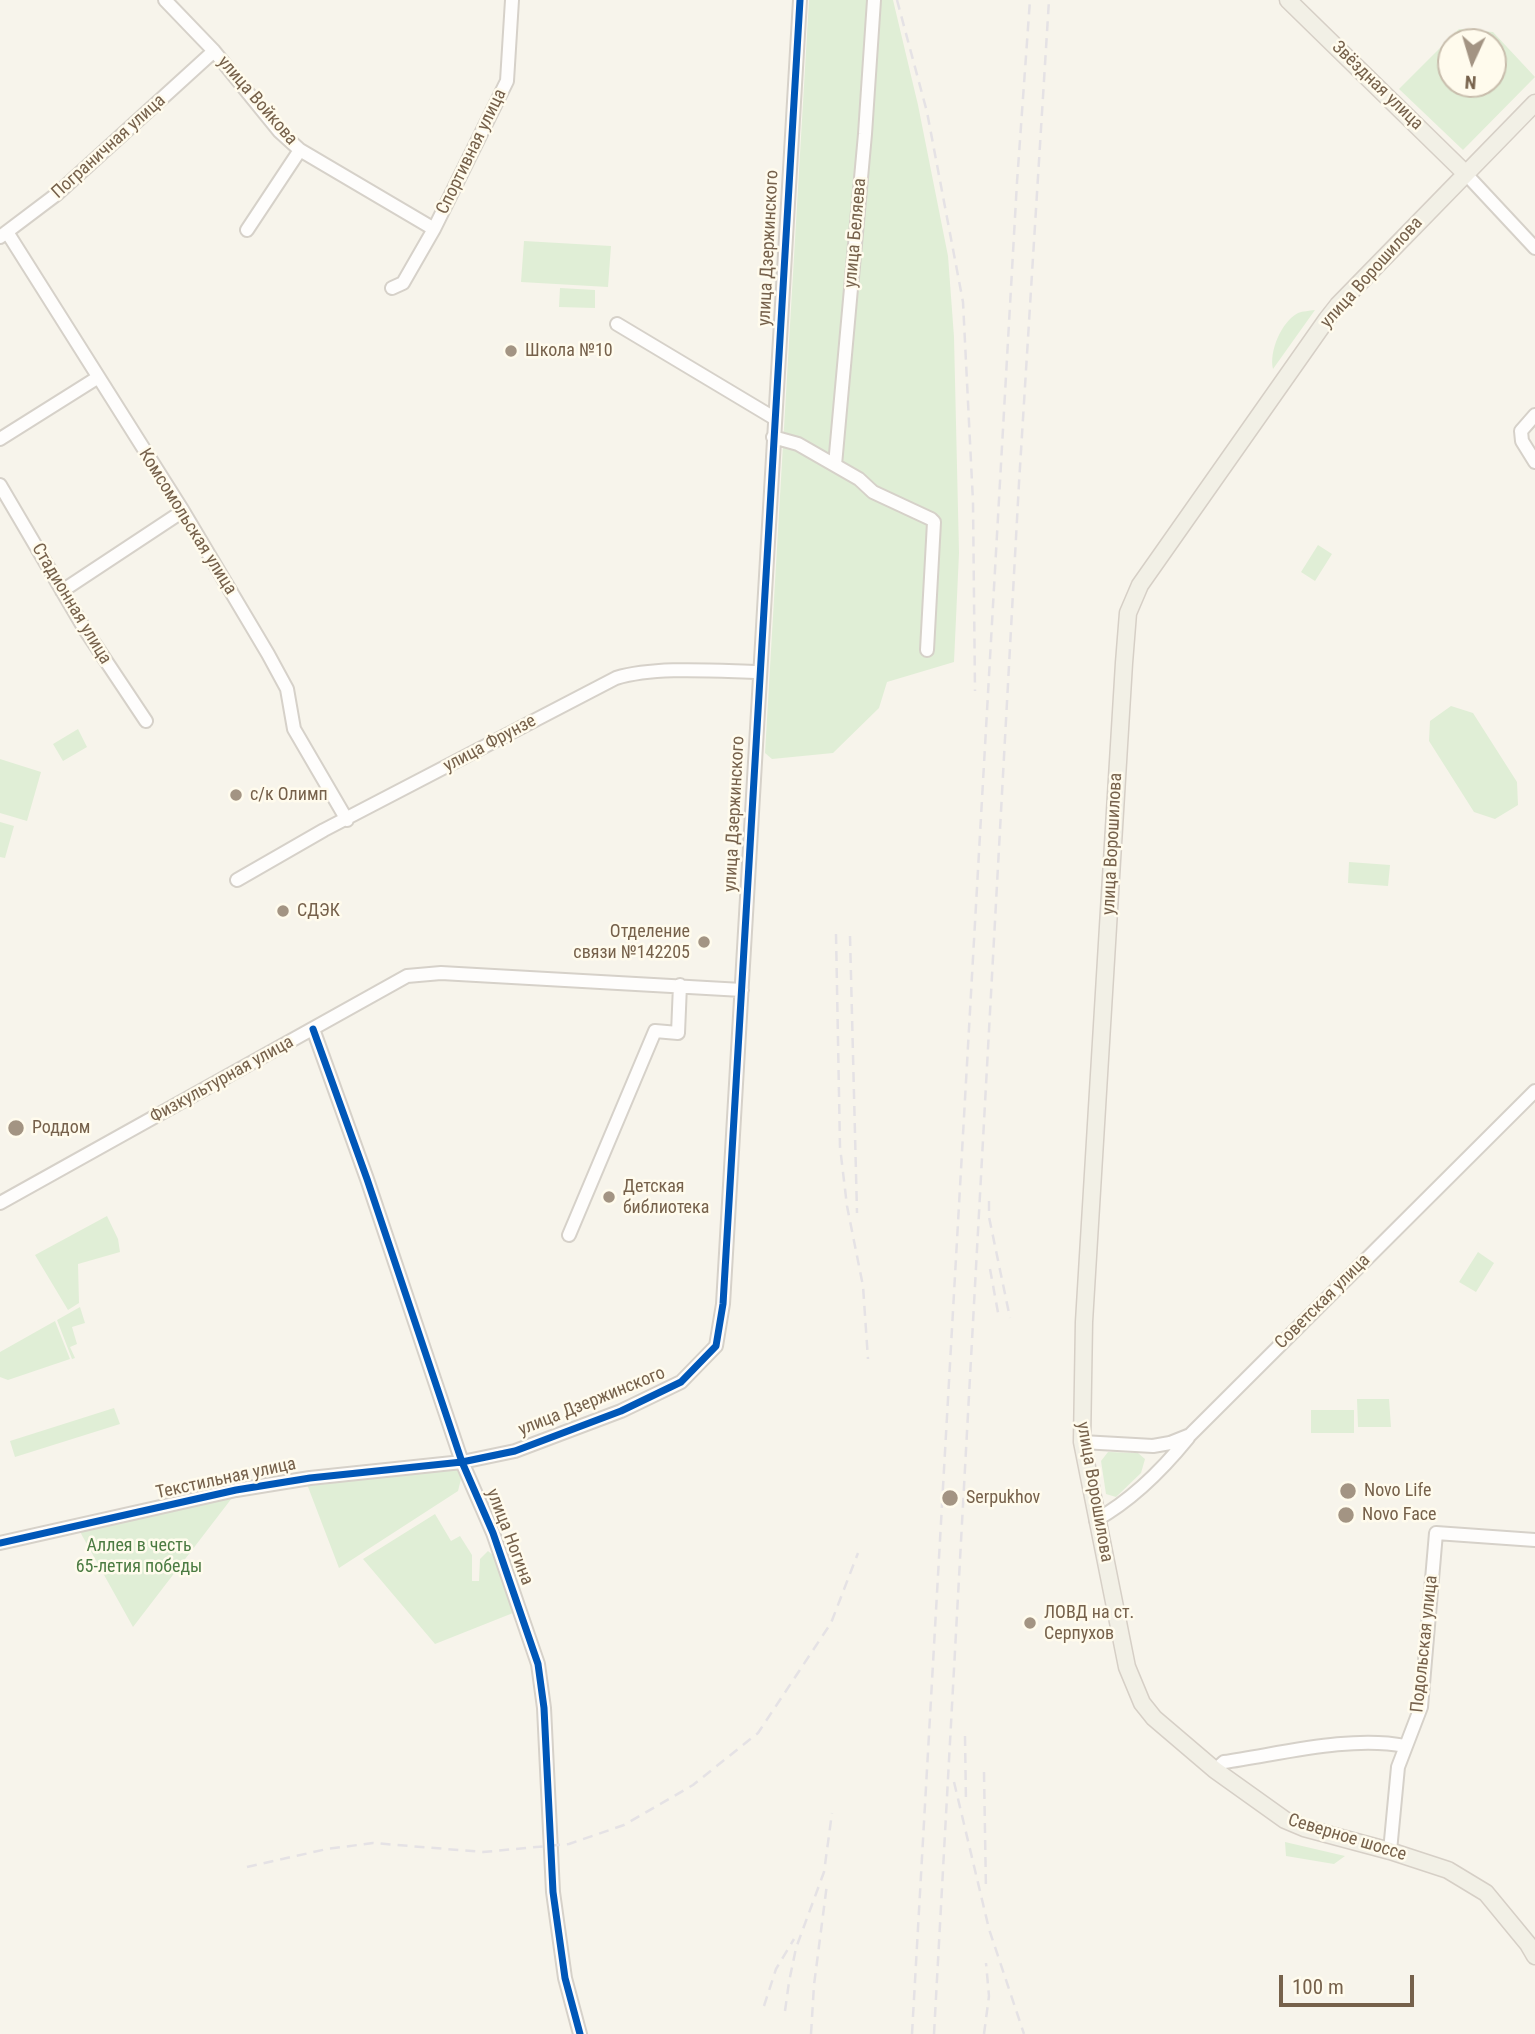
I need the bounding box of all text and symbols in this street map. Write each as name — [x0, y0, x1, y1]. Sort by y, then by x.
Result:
north arrow — [1437, 28, 1507, 98]
street label: Звёздная улица — [1327, 37, 1427, 135]
street label: улица Войкова — [212, 52, 302, 150]
text: N — [1464, 71, 1477, 94]
street label: Спортивная улица — [432, 86, 512, 218]
street label: Пограничная улица — [48, 90, 170, 204]
street label: улица Дзержинского — [754, 169, 784, 327]
street label: улица Беляева — [840, 177, 872, 289]
street label: улица Ворошилова — [1316, 213, 1428, 333]
place label: Школа №10 — [525, 340, 613, 362]
marker: Школа №10 — [503, 343, 519, 359]
street label: Комсомольская улица — [133, 445, 241, 599]
street label: Стадионная улица — [26, 540, 116, 668]
street label: улица Фрунзе — [440, 711, 540, 777]
street label: улица Дзержинского — [720, 735, 750, 893]
street label: улица Ворошилова — [1098, 772, 1128, 916]
place label: с/к Олимп — [250, 784, 328, 806]
marker: с/к Олимп — [228, 787, 244, 803]
place label: СДЭК — [297, 900, 340, 922]
marker: СДЭК — [275, 903, 291, 919]
place label: Отделение связи №142205 — [573, 921, 690, 964]
marker: Отделение связи №142205 — [696, 934, 712, 950]
street label: Физкультурная улица — [147, 1032, 297, 1128]
place label: Роддом — [32, 1117, 90, 1139]
marker: Роддом — [6, 1118, 26, 1138]
place label: Детская библиотека — [623, 1176, 709, 1218]
marker: Детская библиотека — [601, 1189, 617, 1205]
street label: Советская улица — [1271, 1250, 1375, 1354]
street label: улица Дзержинского — [515, 1363, 669, 1441]
street label: улица Ворошилова — [1071, 1420, 1117, 1564]
street label: Текстильная улица — [154, 1454, 298, 1504]
place label: Novo Life — [1364, 1480, 1431, 1502]
marker: Novo Life — [1338, 1481, 1358, 1501]
street label: улица Ногина — [481, 1486, 537, 1588]
place label: Serpukhov — [966, 1487, 1040, 1509]
marker: Serpukhov — [940, 1488, 960, 1508]
place label: Novo Face — [1362, 1504, 1437, 1526]
marker: Novo Face — [1336, 1505, 1356, 1525]
park label: Аллея в честь 65-летия победы — [76, 1535, 202, 1578]
street label: Подольская улица — [1407, 1574, 1443, 1714]
place label: ЛОВД на ст. Серпухов — [1044, 1602, 1134, 1644]
marker: ЛОВД на ст. Серпухов — [1022, 1615, 1038, 1631]
street label: Северное шоссе — [1285, 1810, 1409, 1866]
scale bar — [1283, 1960, 1418, 2004]
text: 100 m — [1292, 1975, 1344, 1999]

